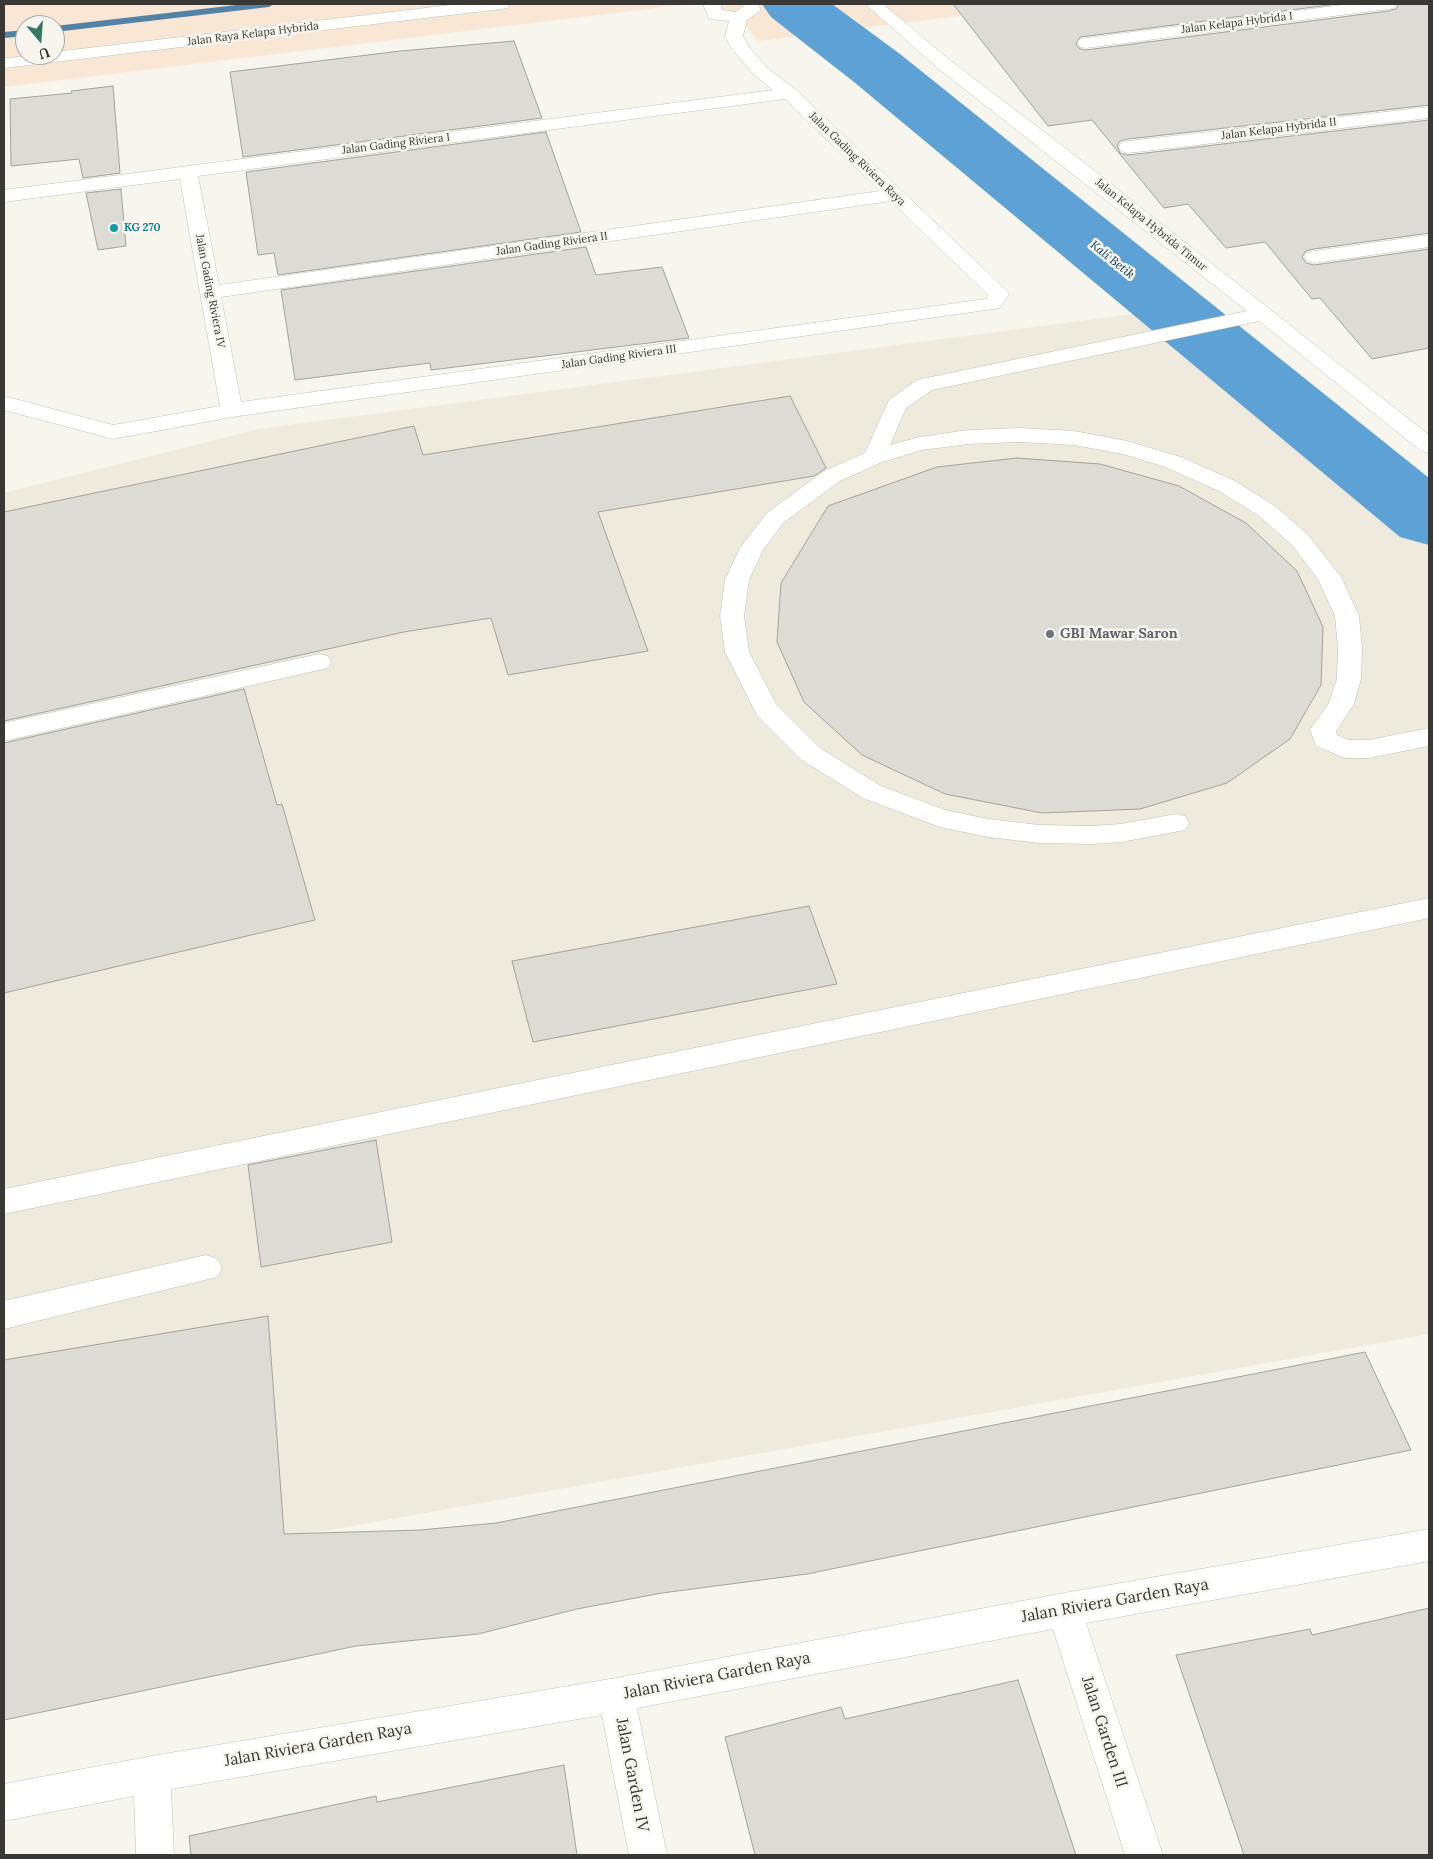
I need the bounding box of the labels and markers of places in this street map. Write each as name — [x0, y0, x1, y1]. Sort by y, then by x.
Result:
place label: KG 270 — [124, 221, 161, 235]
marker: KG 270 — [108, 222, 120, 234]
place label: GBI Mawar Saron — [1060, 626, 1178, 642]
marker: GBI Mawar Saron — [1044, 628, 1056, 640]

